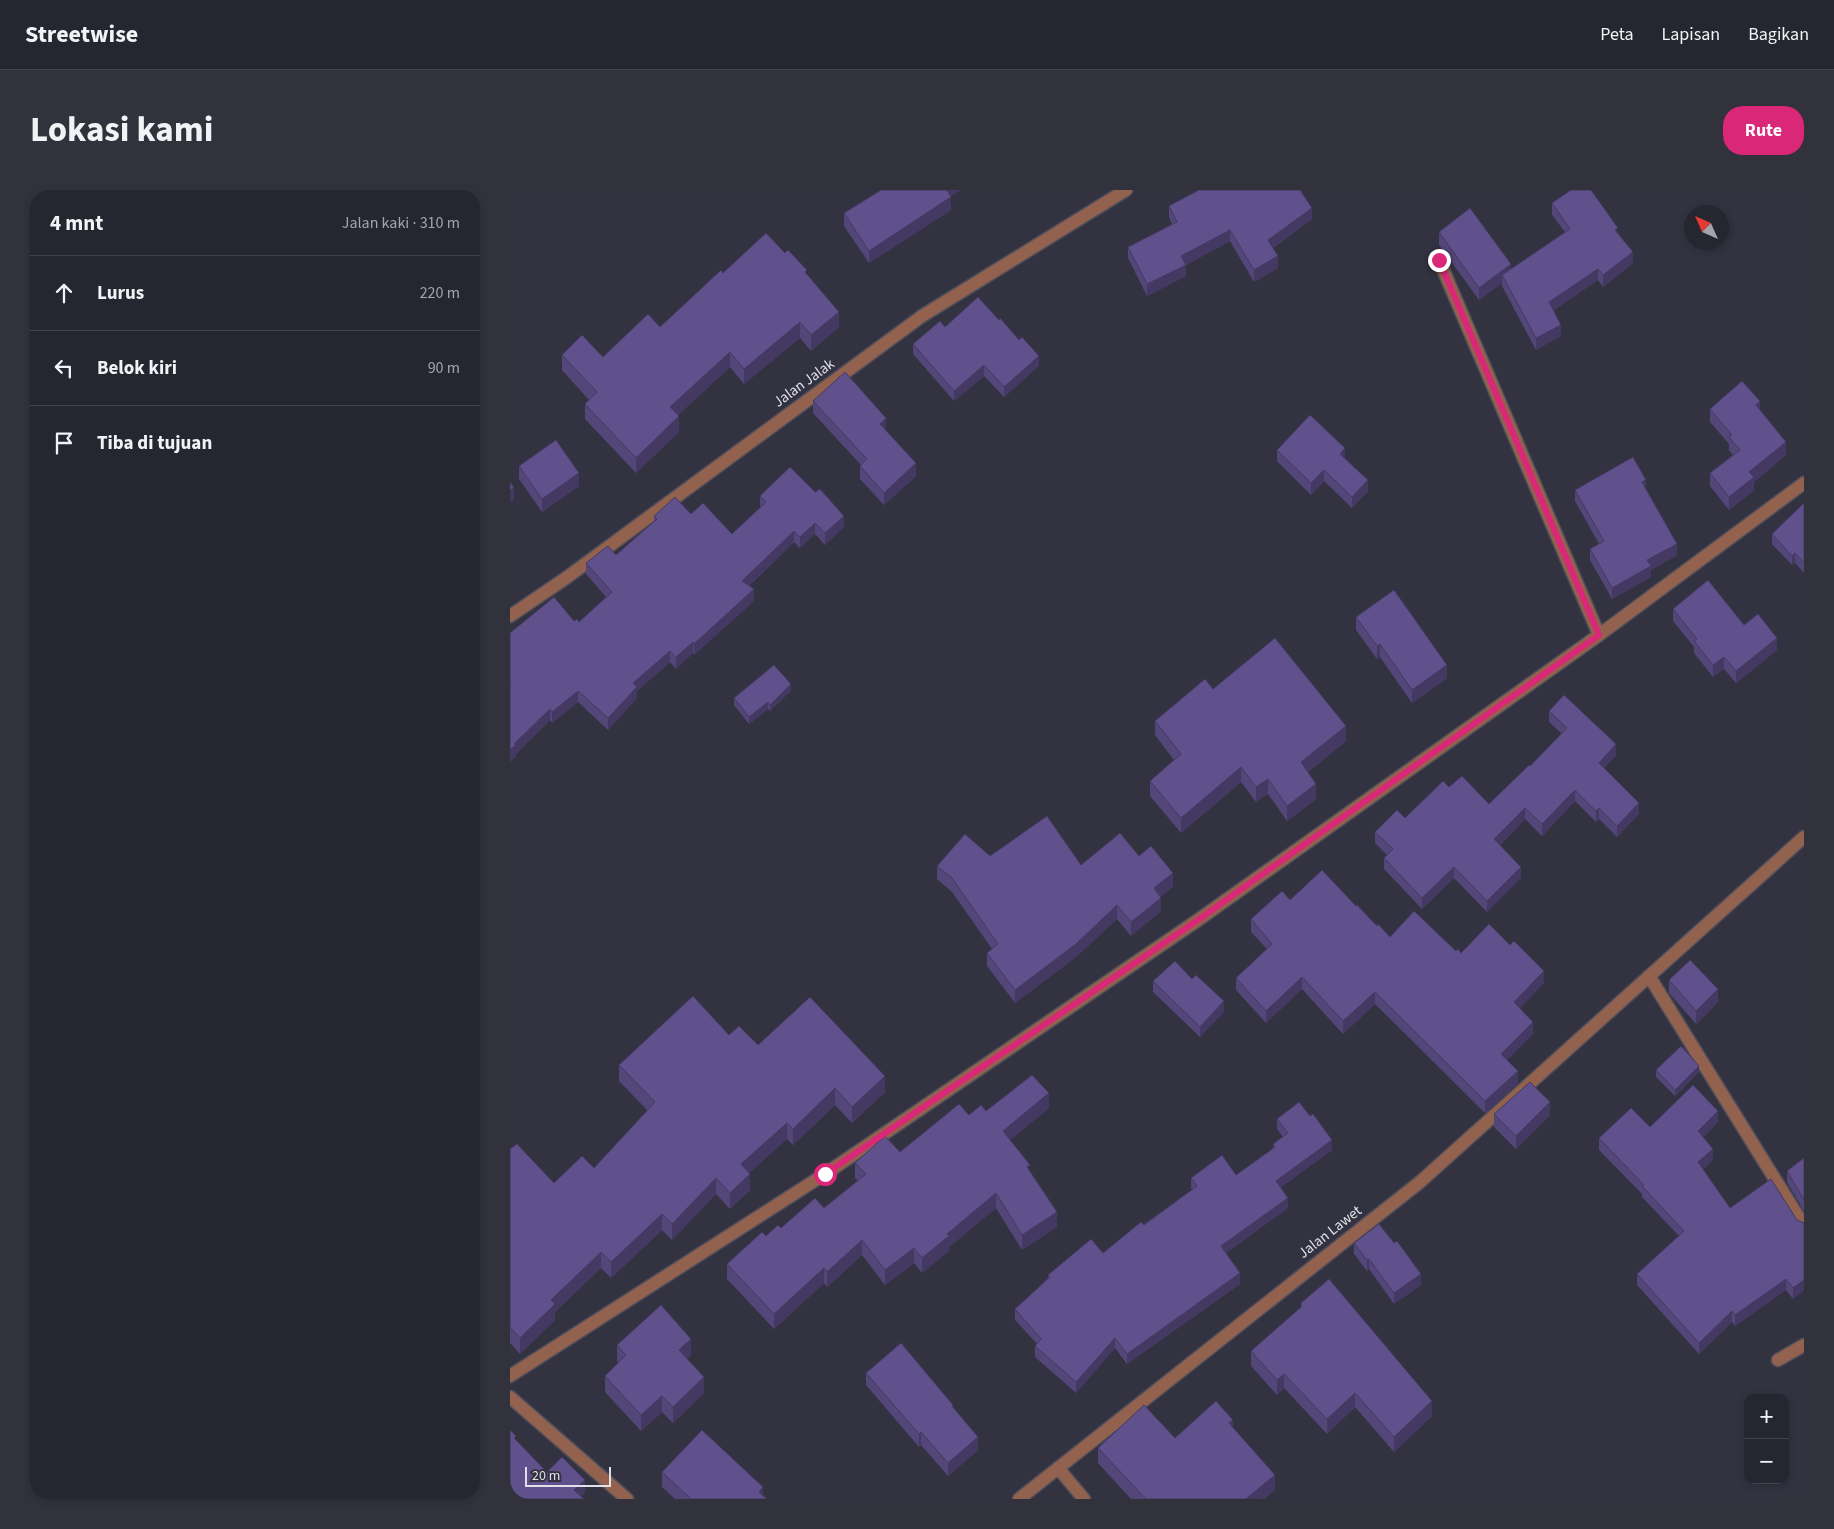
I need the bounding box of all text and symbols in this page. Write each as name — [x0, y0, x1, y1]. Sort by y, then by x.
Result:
text: Streetwise — [25, 17, 138, 52]
text: Peta — [1600, 22, 1633, 47]
text: Lapisan — [1661, 22, 1720, 47]
text: Bagikan — [1748, 22, 1809, 47]
text: Lokasi kami — [30, 105, 213, 155]
button: Rute — [1723, 106, 1804, 155]
north arrow — [1684, 205, 1729, 250]
text: 4 mnt — [50, 208, 103, 238]
text: Jalan kaki · 310 m — [342, 212, 460, 234]
route end — [1428, 249, 1451, 272]
icon: ahead — [50, 279, 78, 307]
text: Lurus — [97, 280, 144, 307]
text: 220 m — [420, 282, 460, 304]
street label: Jalan Jalak — [769, 353, 839, 412]
icon: left — [50, 354, 78, 382]
text: Belok kiri — [97, 355, 177, 382]
text: 90 m — [428, 357, 460, 379]
icon: arrive — [50, 429, 78, 457]
text: Tiba di tujuan — [97, 430, 212, 457]
route start — [814, 1163, 837, 1186]
street label: Jalan Lawet — [1294, 1201, 1366, 1263]
map controls — [1744, 1394, 1789, 1484]
button: + — [1744, 1394, 1789, 1439]
button: − — [1744, 1439, 1789, 1484]
scale bar — [525, 1464, 611, 1487]
text: 20 m — [532, 1466, 560, 1486]

